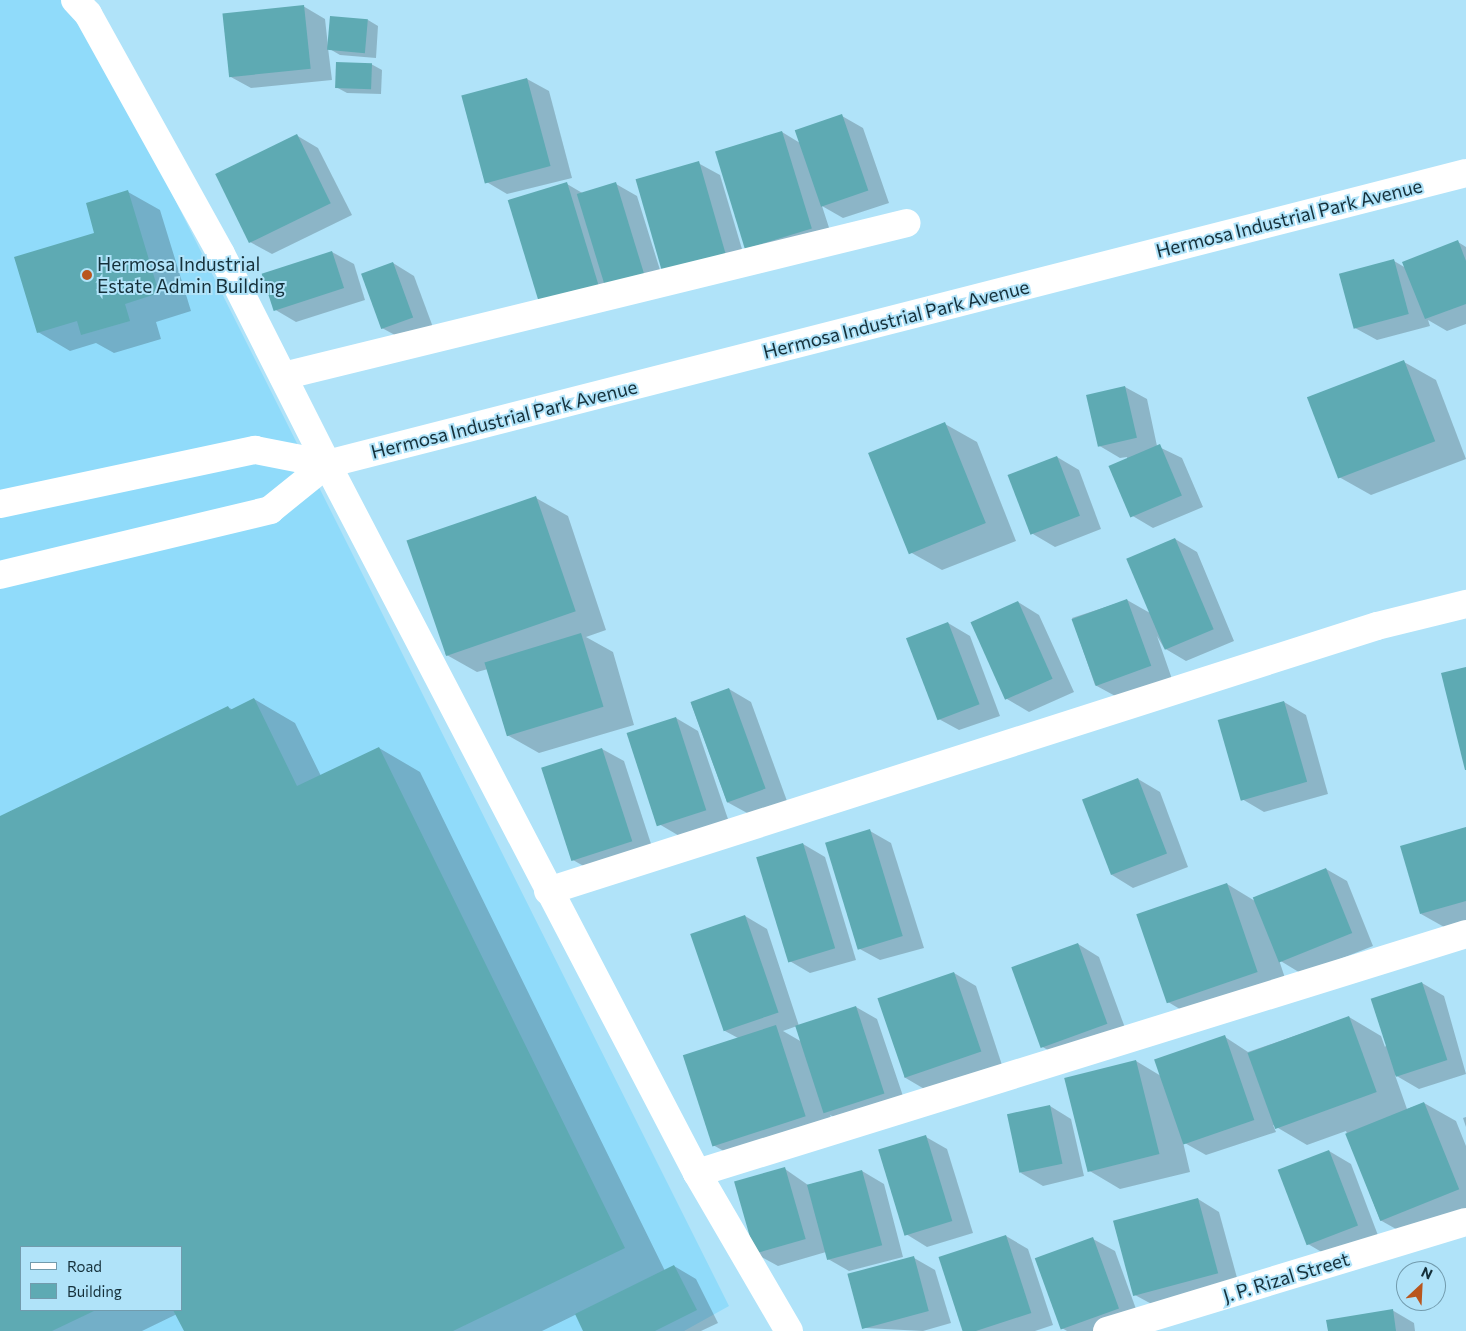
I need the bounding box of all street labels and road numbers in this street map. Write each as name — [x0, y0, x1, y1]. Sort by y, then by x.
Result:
street label: Hermosa Industrial Park Avenue — [1154, 174, 1424, 262]
street label: Hermosa Industrial Park Avenue — [761, 275, 1031, 363]
street label: Hermosa Industrial Park Avenue — [369, 375, 639, 463]
street label: J. P. Rizal Street — [1220, 1247, 1352, 1307]

